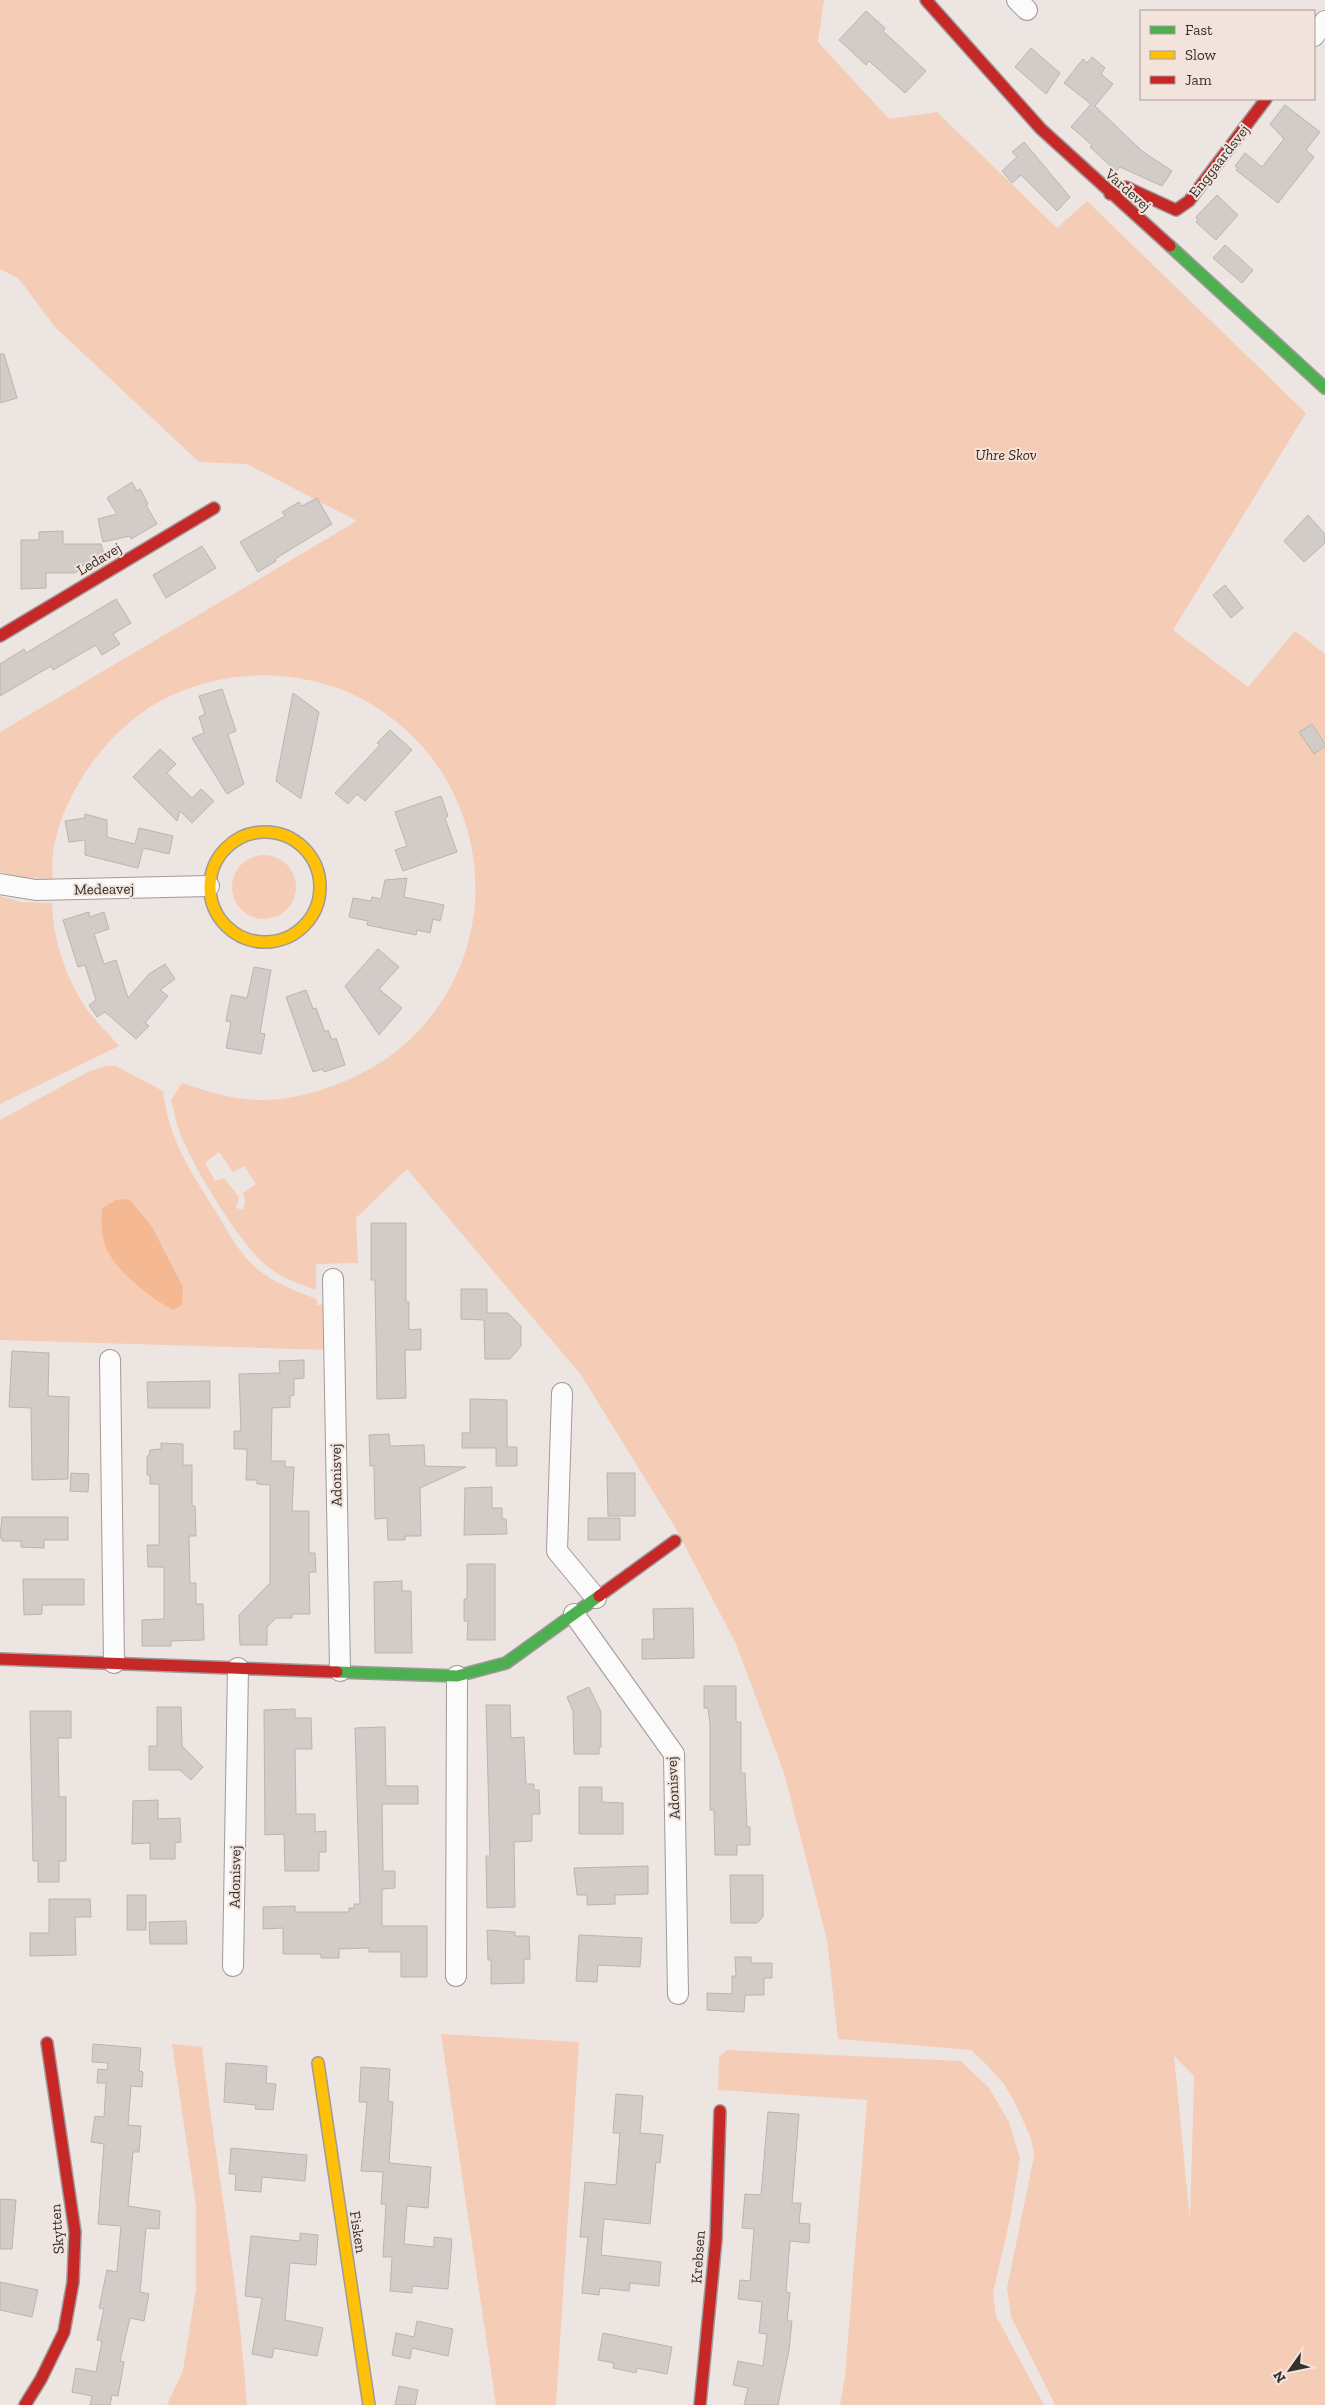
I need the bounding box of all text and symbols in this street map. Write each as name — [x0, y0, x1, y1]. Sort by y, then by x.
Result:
legend — [1140, 10, 1315, 100]
text: Fast — [1185, 21, 1213, 39]
text: Slow — [1185, 46, 1217, 64]
text: Jam — [1185, 71, 1212, 89]
street label: Enggaardsvej — [1185, 121, 1253, 201]
street label: Vardevej — [1101, 164, 1155, 215]
park label: Uhre Skov — [975, 446, 1037, 464]
street label: Ledavej — [74, 539, 124, 579]
street label: Medeavej — [74, 879, 134, 899]
street label: Adonisvej — [326, 1443, 346, 1507]
street label: Adonisvej — [662, 1756, 684, 1820]
street label: Adonisvej — [225, 1845, 245, 1909]
street label: Skytten — [46, 2203, 68, 2255]
street label: Fisken — [346, 2210, 370, 2255]
street label: Krebsen — [687, 2229, 709, 2284]
north arrow — [1265, 2345, 1315, 2395]
text: N — [1269, 2367, 1290, 2386]

